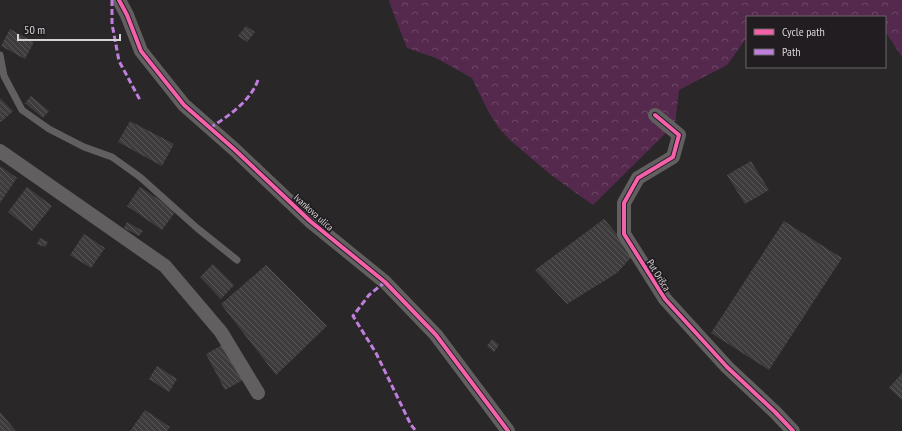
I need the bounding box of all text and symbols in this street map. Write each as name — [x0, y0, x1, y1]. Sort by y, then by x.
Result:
scale bar — [18, 16, 120, 42]
legend — [746, 16, 886, 68]
text: 50 m — [24, 22, 45, 37]
text: Cycle path — [782, 24, 825, 39]
text: Path — [782, 44, 800, 59]
street label: Ivankova ulica — [291, 191, 336, 234]
street label: Put Orišca — [644, 257, 673, 293]

